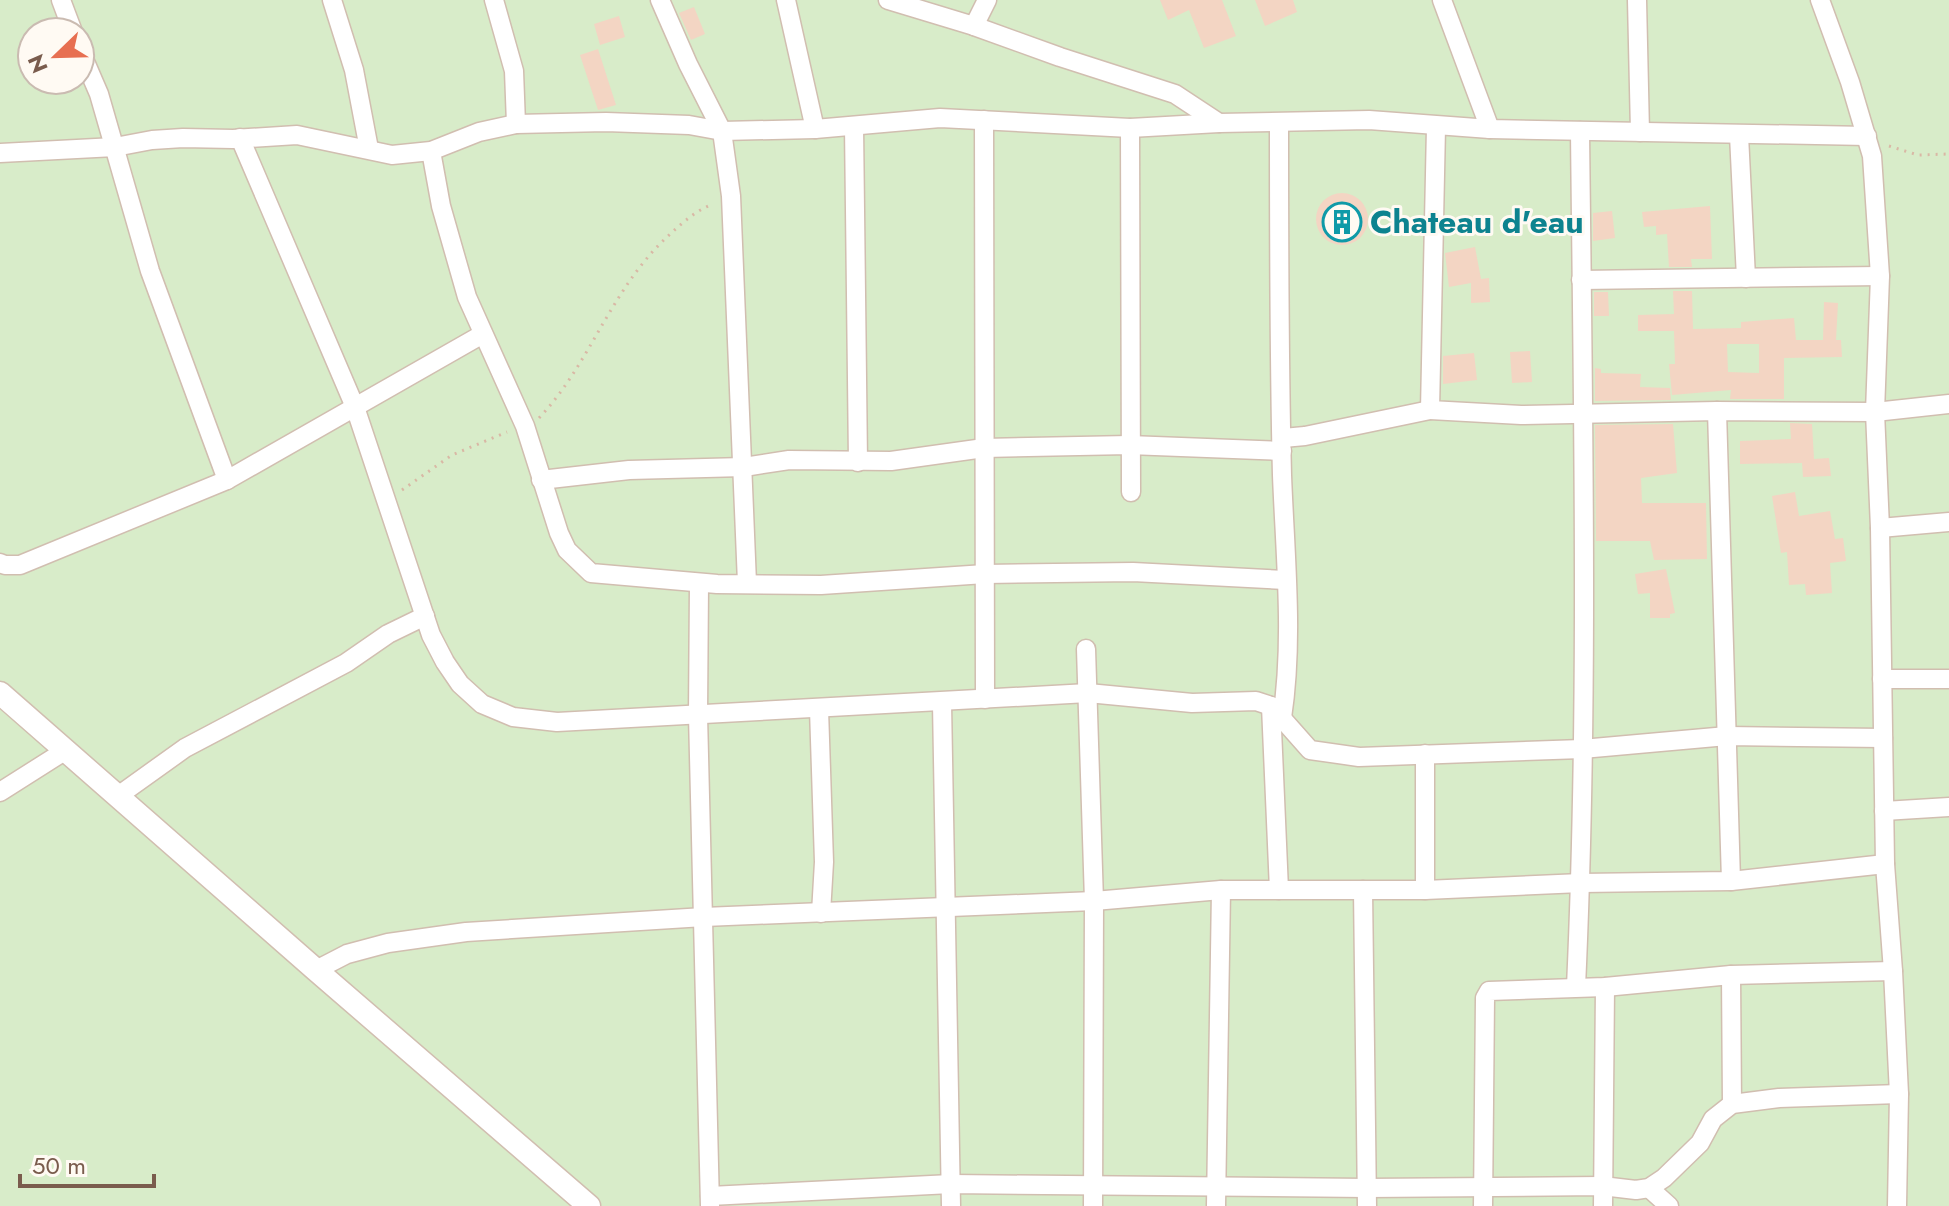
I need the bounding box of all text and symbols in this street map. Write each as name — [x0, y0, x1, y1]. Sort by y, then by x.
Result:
north arrow — [16, 16, 96, 96]
text: N — [19, 50, 56, 78]
place label: Chateau d'eau — [1370, 199, 1584, 245]
building icon: Chateau d'eau — [1321, 201, 1363, 243]
scale bar — [20, 1138, 154, 1188]
text: 50 m — [32, 1148, 86, 1183]

